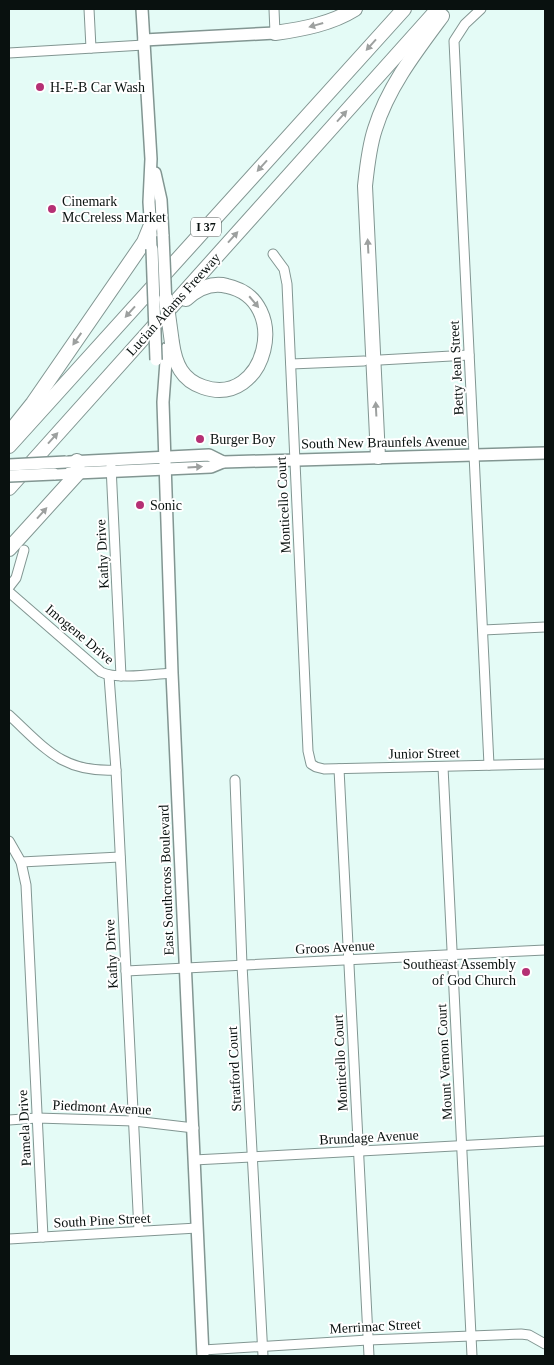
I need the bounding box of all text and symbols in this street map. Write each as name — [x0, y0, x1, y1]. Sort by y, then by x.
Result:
one-way arrow — [309, 21, 324, 29]
one-way arrow — [365, 38, 377, 50]
place label: H-E-B Car Wash — [50, 80, 145, 95]
marker: H-E-B Car Wash — [34, 81, 46, 93]
one-way arrow — [336, 110, 348, 122]
one-way arrow — [256, 159, 268, 171]
place label: Cinemark McCreless Market — [62, 194, 166, 225]
marker: Cinemark McCreless Market — [46, 203, 58, 215]
road number: I 37 — [191, 218, 221, 236]
one-way arrow — [228, 230, 239, 243]
one-way arrow — [364, 238, 372, 254]
street label: Lucian Adams Freeway — [123, 250, 223, 359]
one-way arrow — [248, 295, 259, 308]
one-way arrow — [124, 306, 136, 318]
street label: Betty Jean Street — [447, 320, 466, 416]
one-way arrow — [72, 332, 82, 346]
one-way arrow — [371, 400, 379, 416]
place label: Burger Boy — [210, 432, 275, 447]
one-way arrow — [47, 433, 59, 445]
marker: Burger Boy — [194, 433, 206, 445]
street label: South New Braunfels Avenue — [301, 434, 467, 451]
street label: Monticello Court — [273, 456, 294, 554]
one-way arrow — [187, 463, 203, 471]
place label: Sonic — [150, 498, 182, 513]
marker: Sonic — [134, 499, 146, 511]
one-way arrow — [36, 508, 48, 520]
street label: Kathy Drive — [93, 519, 112, 589]
street label: Imogene Drive — [43, 602, 117, 667]
street label: Junior Street — [388, 745, 460, 762]
street label: East Southcross Boulevard — [156, 804, 177, 956]
street label: Kathy Drive — [102, 919, 121, 989]
street label: Groos Avenue — [295, 938, 375, 957]
place label: Southeast Assembly of God Church — [403, 957, 516, 988]
marker: Southeast Assembly of God Church — [520, 966, 532, 978]
street label: Mount Vernon Court — [434, 1003, 455, 1120]
street label: Monticello Court — [330, 1014, 351, 1112]
street label: Stratford Court — [225, 1026, 244, 1112]
street label: Pamela Drive — [15, 1089, 34, 1167]
street label: Piedmont Avenue — [52, 1097, 152, 1118]
street label: Brundage Avenue — [319, 1127, 419, 1148]
street label: South Pine Street — [53, 1210, 151, 1231]
street label: Merrimac Street — [329, 1317, 421, 1336]

